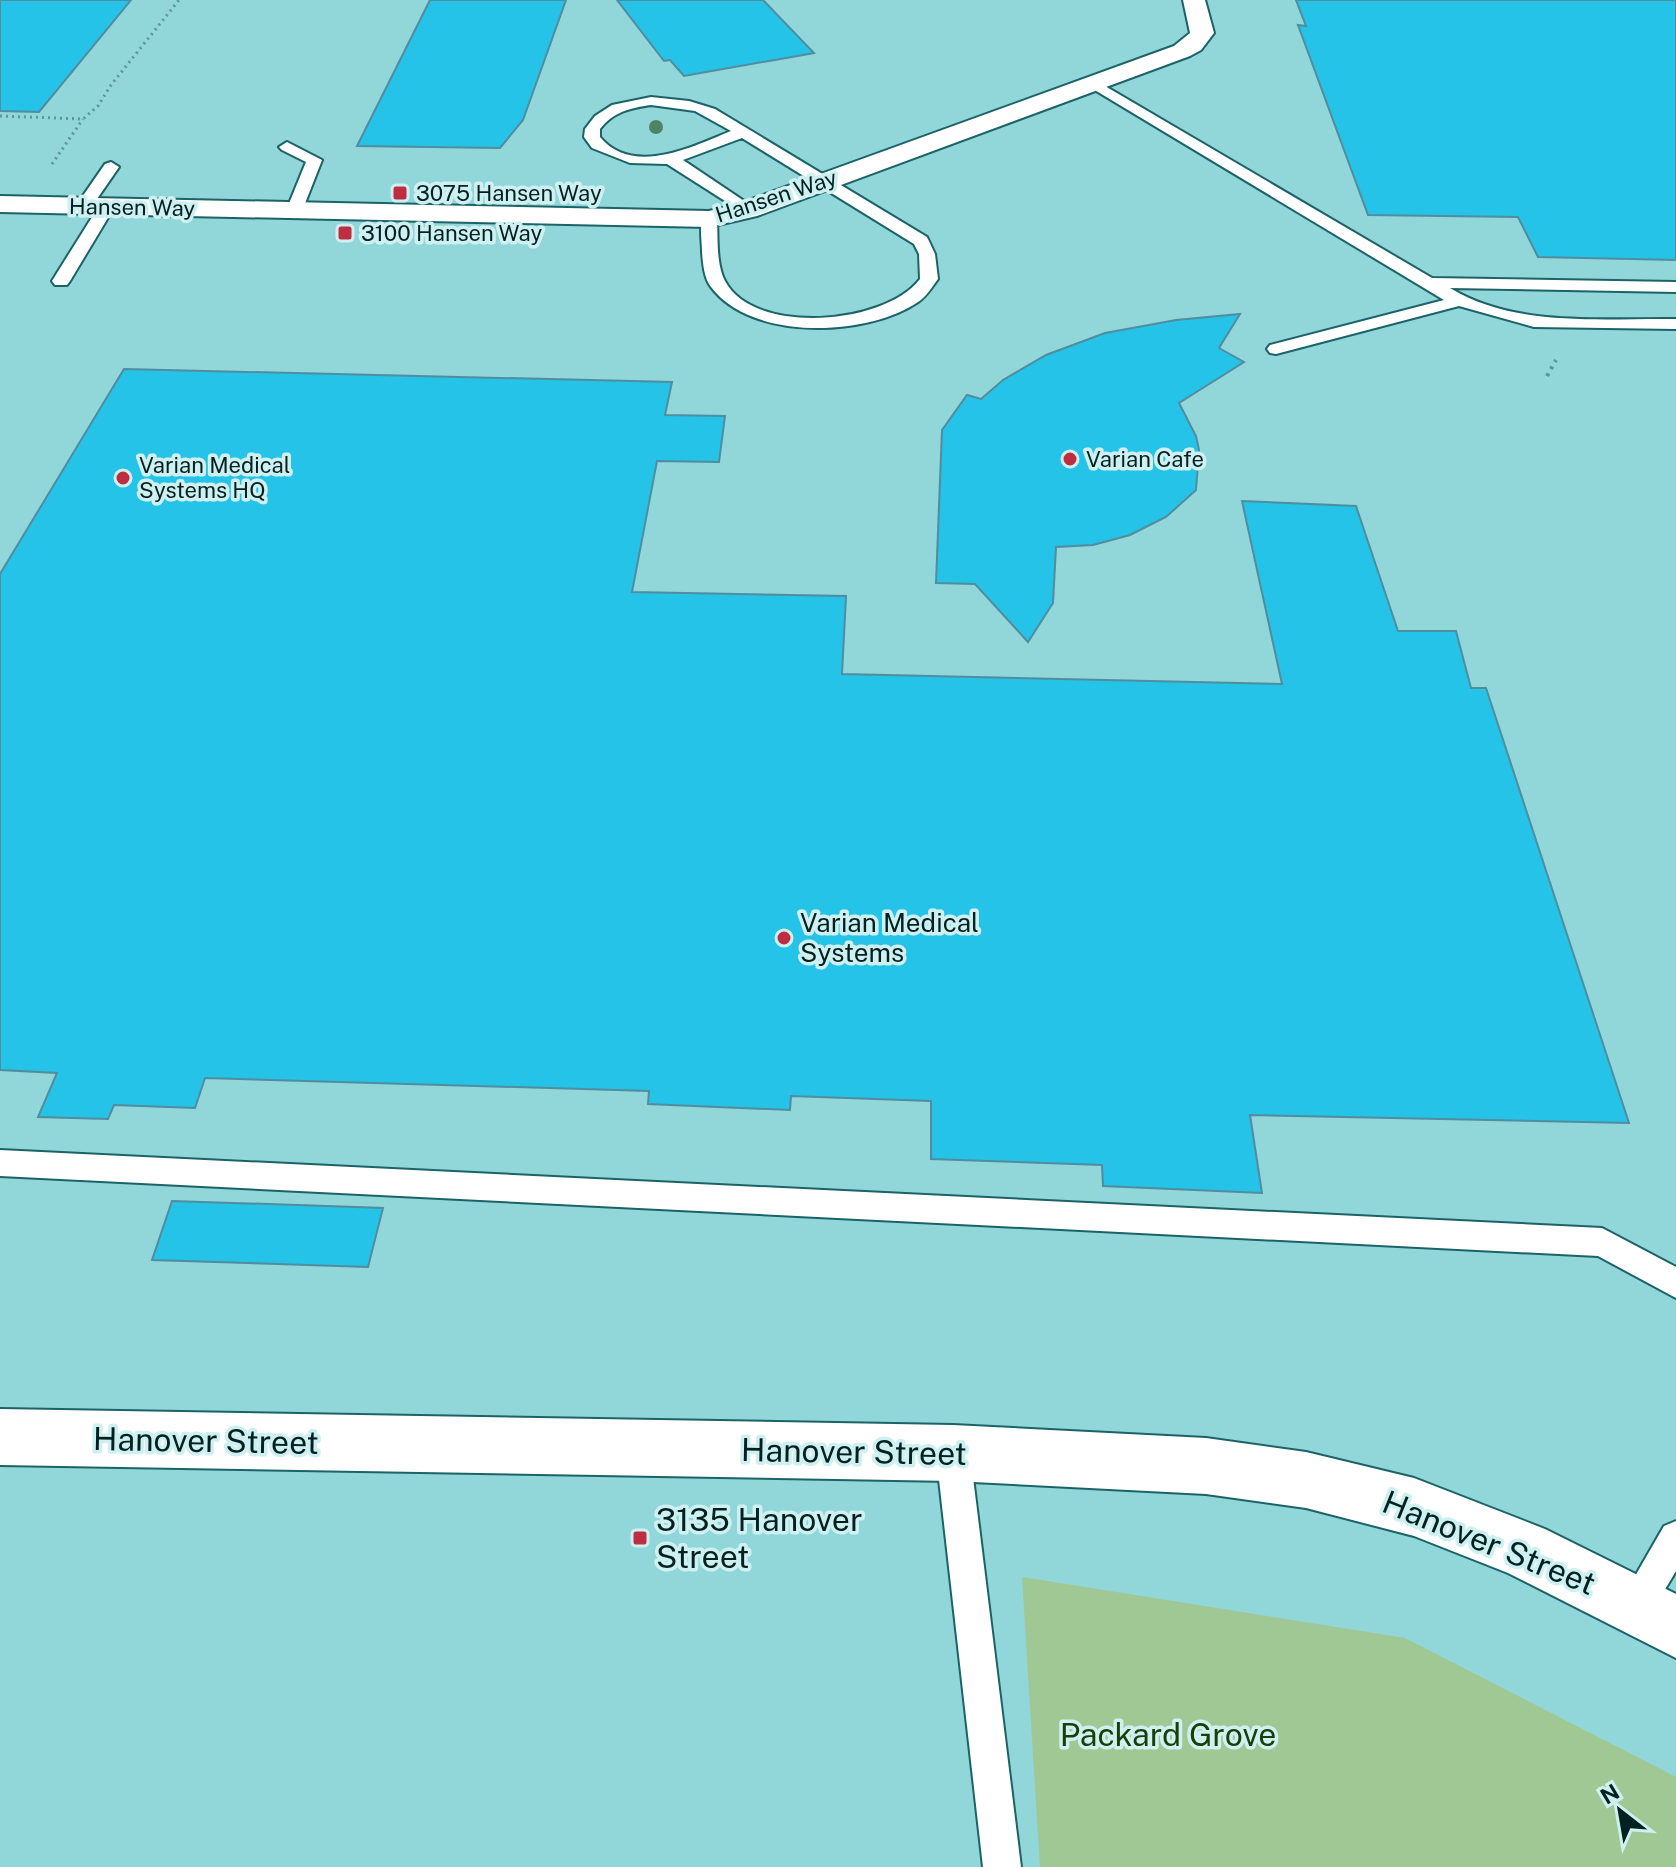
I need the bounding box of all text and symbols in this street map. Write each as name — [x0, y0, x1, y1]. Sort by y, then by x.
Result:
street label: Hansen Way — [712, 164, 840, 228]
place label: 3075 Hansen Way — [416, 180, 602, 206]
marker: 3075 Hansen Way — [391, 184, 409, 202]
street label: Hansen Way — [69, 193, 196, 221]
place label: 3100 Hansen Way — [361, 220, 542, 246]
marker: 3100 Hansen Way — [336, 224, 354, 242]
place label: Varian Cafe — [1086, 446, 1204, 472]
marker: Varian Cafe — [1061, 450, 1079, 468]
place label: Varian Medical Systems HQ — [139, 452, 290, 503]
marker: Varian Medical Systems HQ — [114, 469, 132, 487]
place label: Varian Medical Systems — [800, 907, 979, 968]
marker: Varian Medical Systems — [775, 929, 793, 947]
street label: Hanover Street — [93, 1420, 319, 1461]
street label: Hanover Street — [741, 1431, 967, 1472]
street label: Hanover Street — [1377, 1483, 1601, 1602]
place label: 3135 Hanover Street — [656, 1501, 862, 1575]
marker: 3135 Hanover Street — [631, 1529, 649, 1547]
park label: Packard Grove — [1060, 1716, 1276, 1753]
north arrow — [1580, 1771, 1660, 1851]
text: N — [1596, 1778, 1624, 1809]

